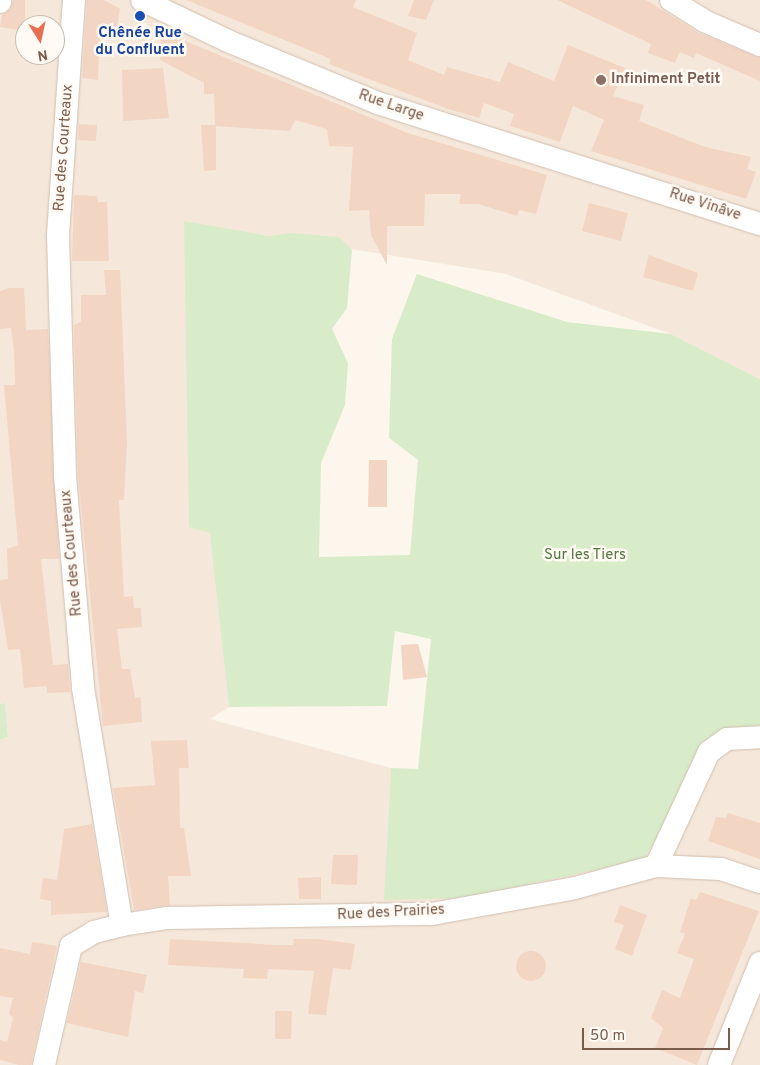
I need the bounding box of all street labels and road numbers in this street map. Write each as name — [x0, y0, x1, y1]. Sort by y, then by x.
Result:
street label: Rue des Courteaux — [51, 84, 77, 212]
street label: Rue Large — [356, 86, 426, 126]
street label: Rue Vinâve — [667, 185, 743, 225]
street label: Rue des Courteaux — [57, 489, 87, 617]
street label: Rue des Prairies — [337, 901, 445, 925]

